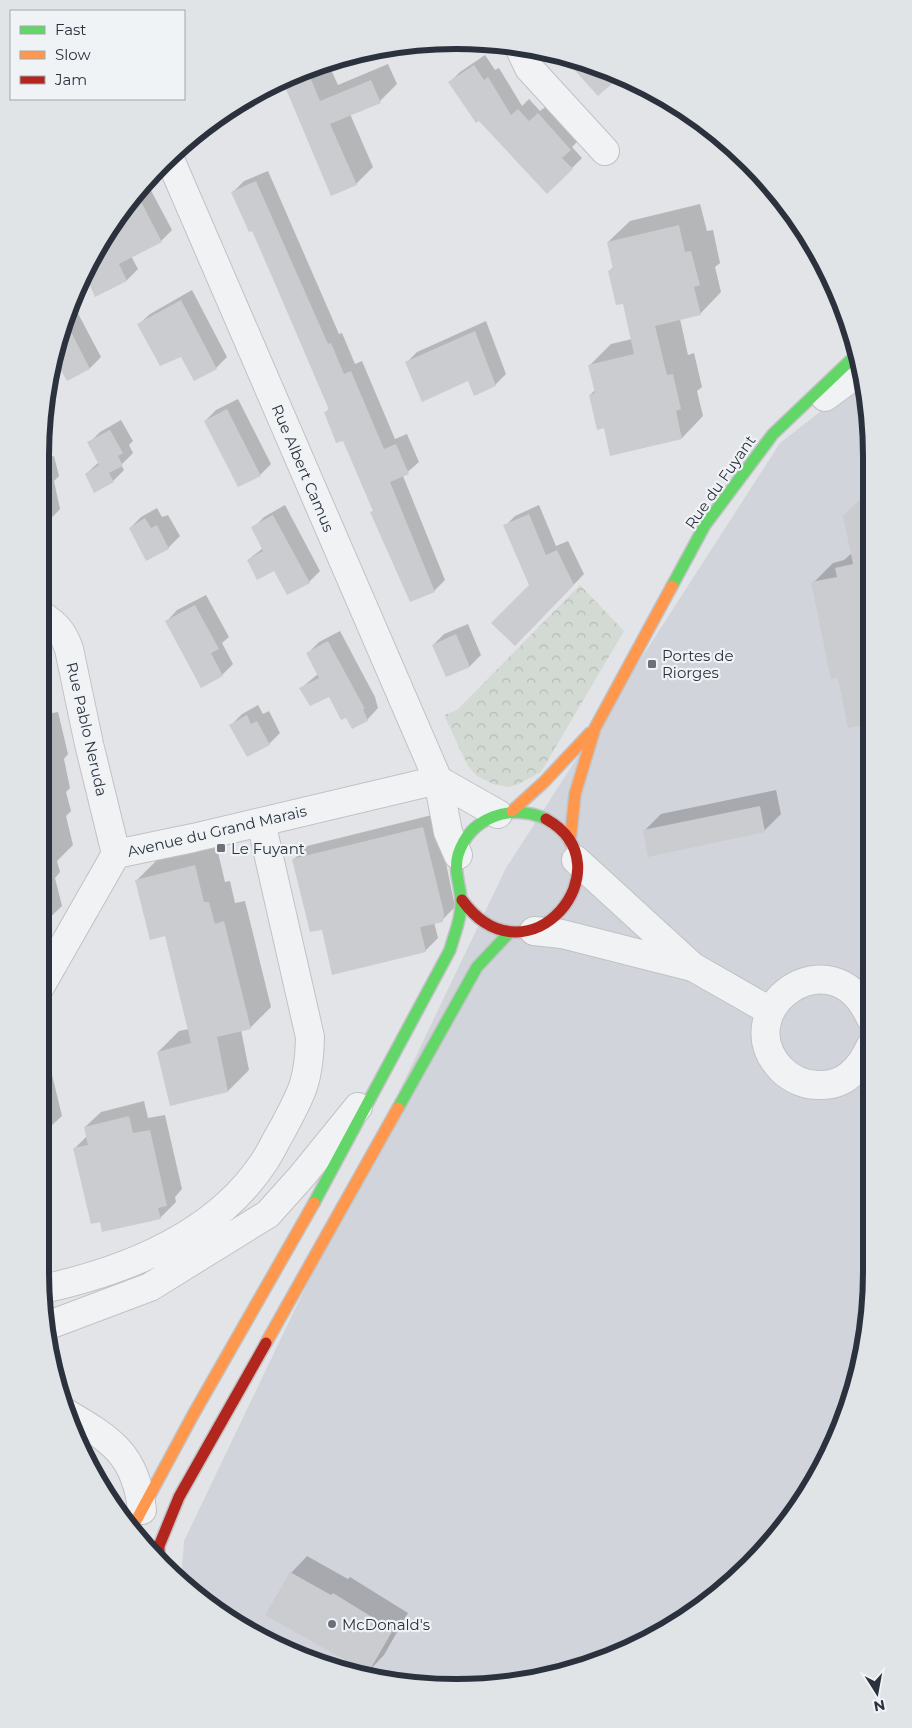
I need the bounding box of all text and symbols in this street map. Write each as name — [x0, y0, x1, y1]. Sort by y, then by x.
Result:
legend — [10, 10, 185, 100]
text: Fast — [55, 20, 86, 39]
text: Slow — [55, 45, 91, 64]
text: Jam — [54, 70, 87, 89]
street label: Rue Albert Camus — [268, 401, 338, 535]
street label: Rue du Fuyant — [681, 431, 759, 533]
place label: Portes de Riorges — [662, 646, 734, 682]
marker: Portes de Riorges — [646, 658, 658, 670]
street label: Rue Pablo Neruda — [62, 660, 112, 798]
street label: Avenue du Grand Marais — [125, 801, 309, 861]
place label: Le Fuyant — [231, 839, 305, 858]
marker: Le Fuyant — [215, 842, 227, 854]
place label: McDonald's — [342, 1615, 430, 1634]
marker: McDonald's — [326, 1618, 338, 1630]
north arrow — [852, 1668, 902, 1718]
text: N — [872, 1696, 887, 1716]

